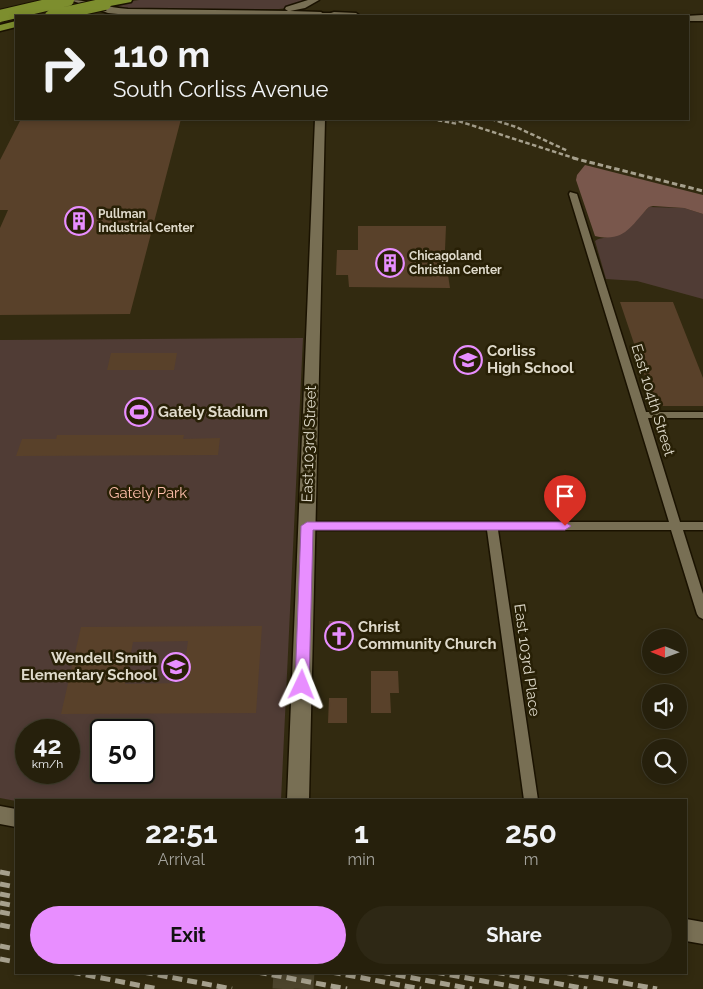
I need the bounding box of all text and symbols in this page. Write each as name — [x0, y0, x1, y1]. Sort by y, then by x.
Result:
text: 110 m — [113, 34, 210, 75]
icon: right — [30, 35, 95, 100]
text: South Corliss Avenue — [113, 76, 328, 102]
building icon: Pullman Industrial Center — [64, 206, 94, 236]
place label: Pullman Industrial Center — [98, 207, 195, 235]
building icon: Chicagoland Christian Center — [375, 248, 405, 278]
place label: Chicagoland Christian Center — [409, 249, 502, 277]
place label: Corliss High School — [487, 342, 574, 377]
street label: East 104th Street — [627, 342, 679, 458]
school or university icon: Corliss High School — [453, 345, 483, 375]
street label: East 103rd Street — [298, 385, 320, 503]
sports icon: Gately Stadium — [124, 397, 154, 427]
place label: Gately Stadium — [158, 403, 268, 421]
pin — [544, 475, 586, 526]
icon: arrive — [551, 482, 579, 510]
park label: Gately Park — [109, 484, 187, 502]
street label: East 103rd Place — [510, 602, 544, 718]
place label: Christ Community Church — [358, 618, 496, 653]
church icon: Christ Community Church — [324, 621, 354, 651]
north arrow — [642, 629, 688, 674]
map controls — [642, 629, 687, 784]
place label: Wendell Smith Elementary School — [21, 649, 157, 684]
school or university icon: Wendell Smith Elementary School — [161, 652, 191, 682]
position arrow — [275, 658, 327, 710]
button: sound — [642, 684, 687, 729]
speed limit sign: 50 — [90, 719, 155, 784]
text: 42 — [33, 730, 62, 760]
button: search — [642, 739, 687, 784]
text: km/h — [32, 757, 63, 771]
text: 22:51 — [145, 815, 218, 850]
text: 1 — [354, 815, 369, 850]
text: 250 — [505, 815, 557, 850]
text: Arrival — [158, 850, 205, 869]
text: min — [348, 850, 375, 869]
text: m — [524, 850, 538, 869]
button: Exit — [30, 906, 346, 964]
button: Share — [356, 906, 672, 964]

